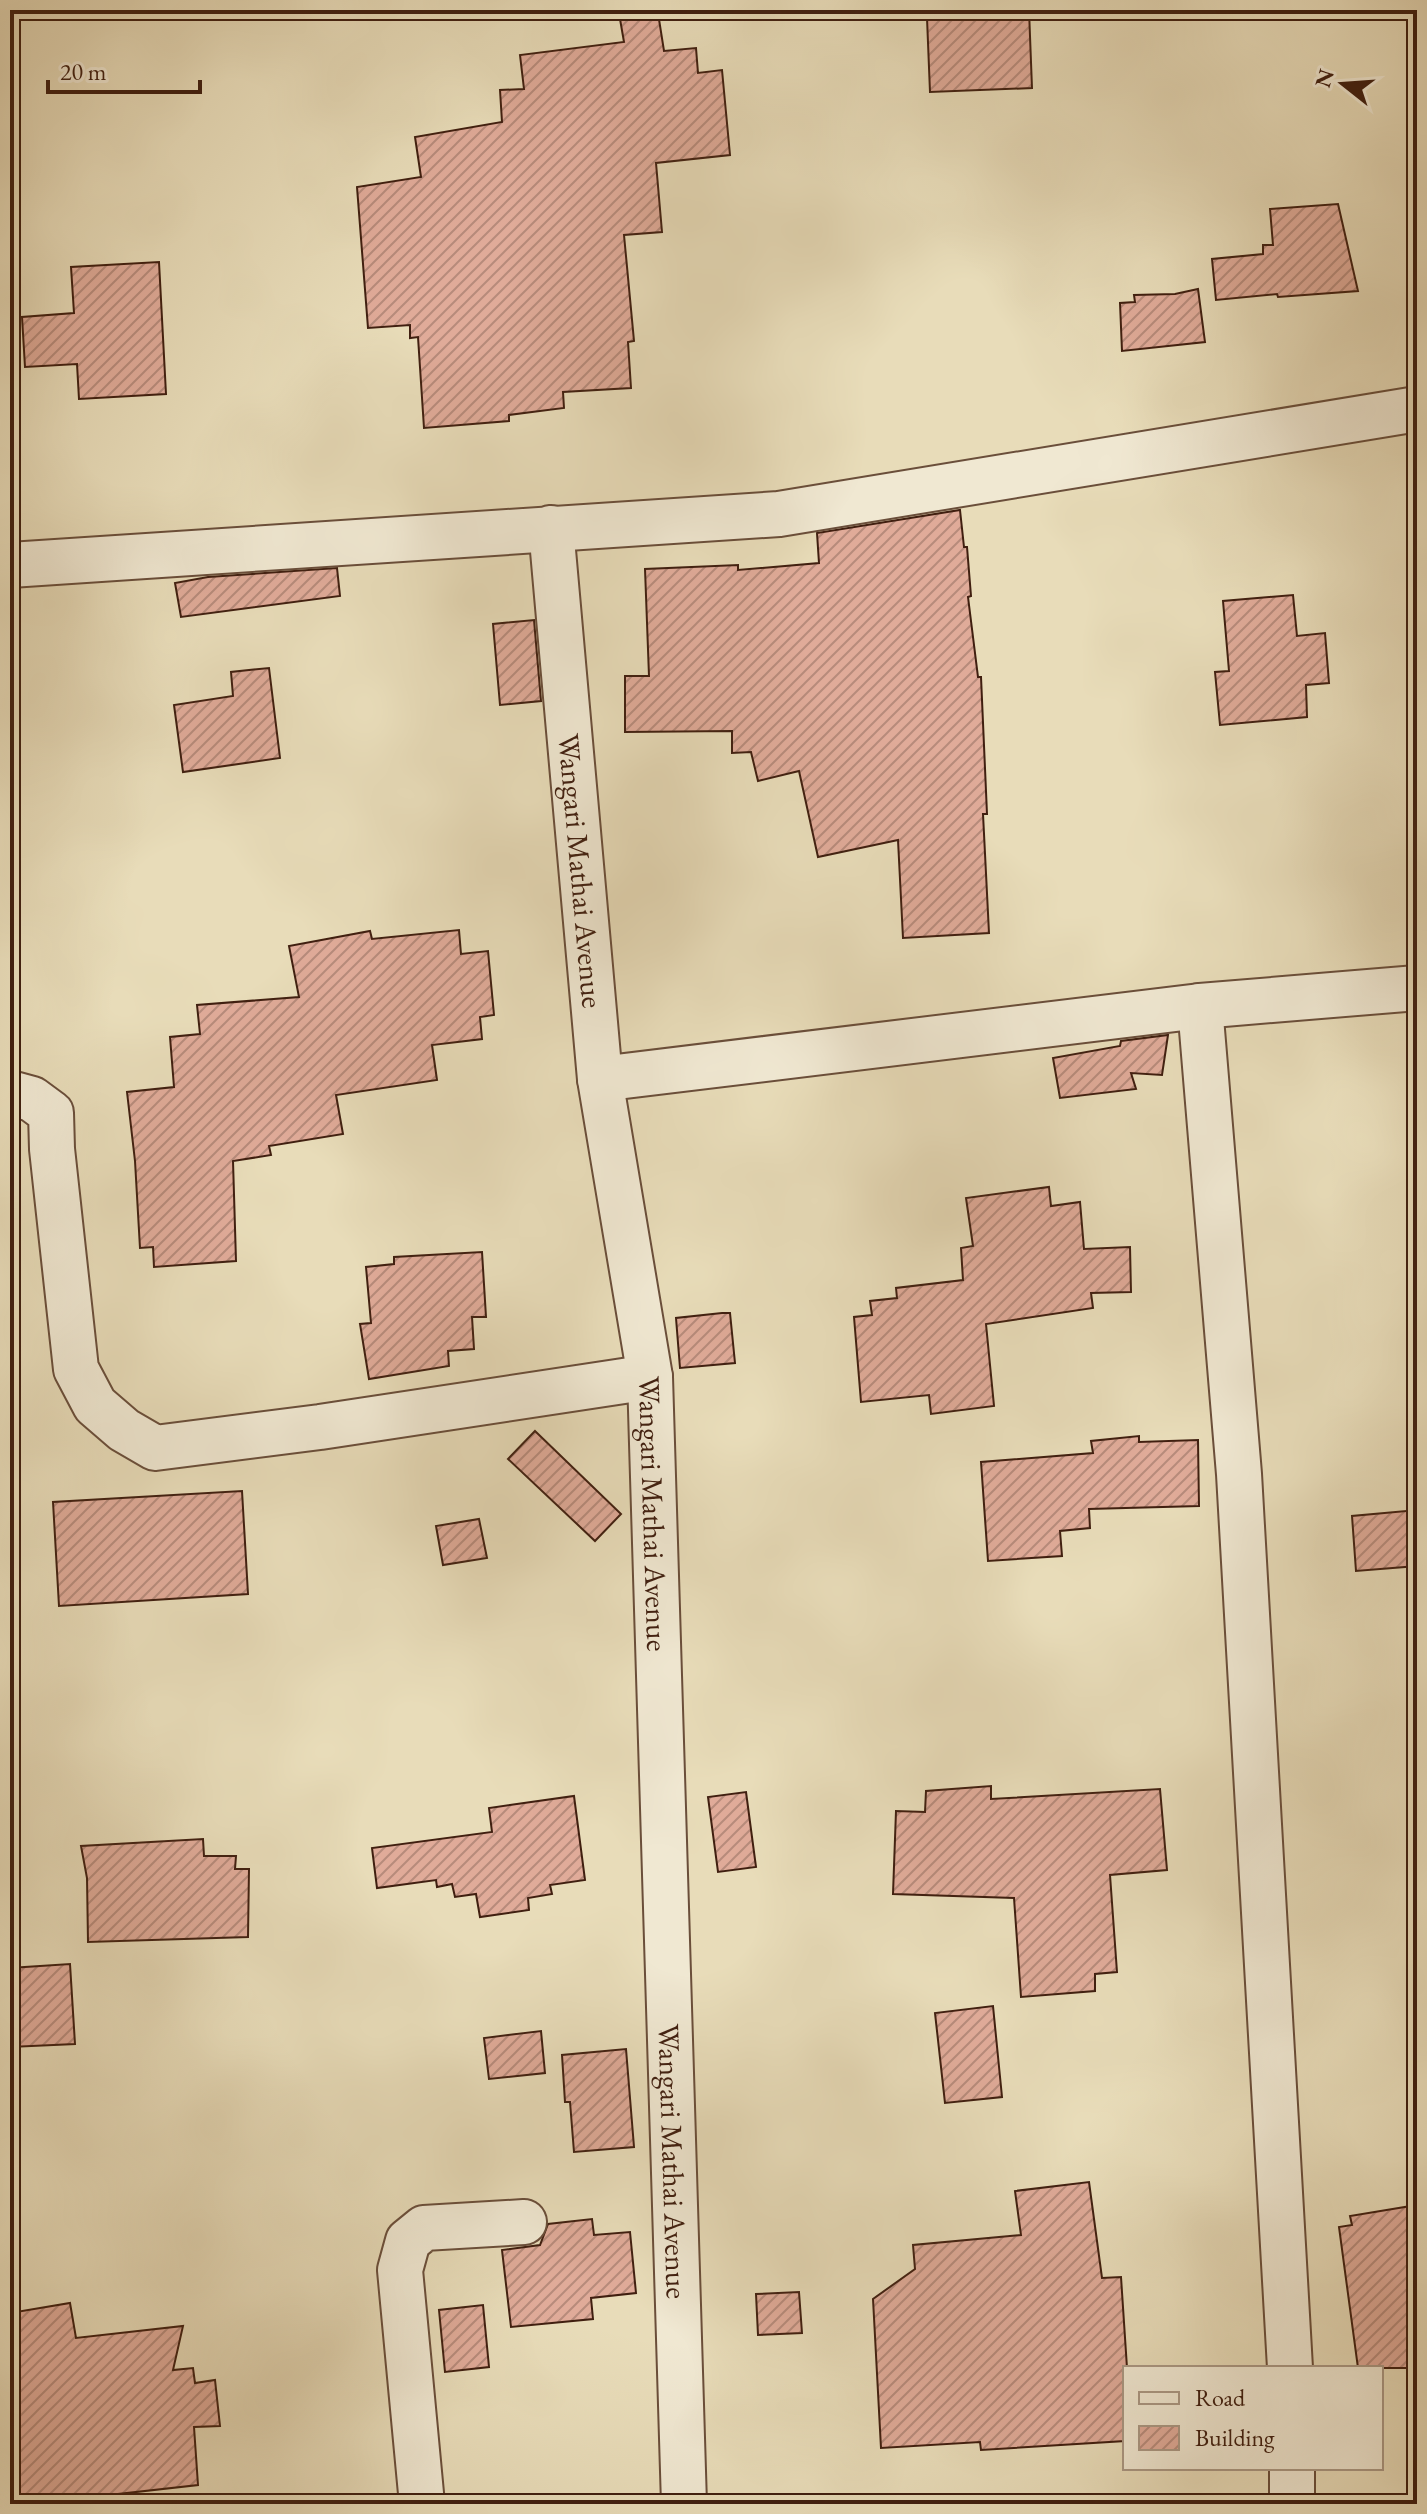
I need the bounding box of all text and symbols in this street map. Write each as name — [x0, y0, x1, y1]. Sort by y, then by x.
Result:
scale bar — [48, 44, 200, 94]
north arrow — [1303, 44, 1383, 124]
text: 20 m — [60, 56, 107, 87]
text: N — [1308, 65, 1341, 91]
street label: Wangari Mathai Avenue — [550, 732, 613, 1010]
street label: Wangari Mathai Avenue — [630, 1375, 678, 1652]
street label: Wangari Mathai Avenue — [650, 2023, 697, 2300]
legend — [1123, 2366, 1383, 2470]
text: Road — [1195, 2382, 1246, 2413]
text: Building — [1195, 2422, 1275, 2453]

